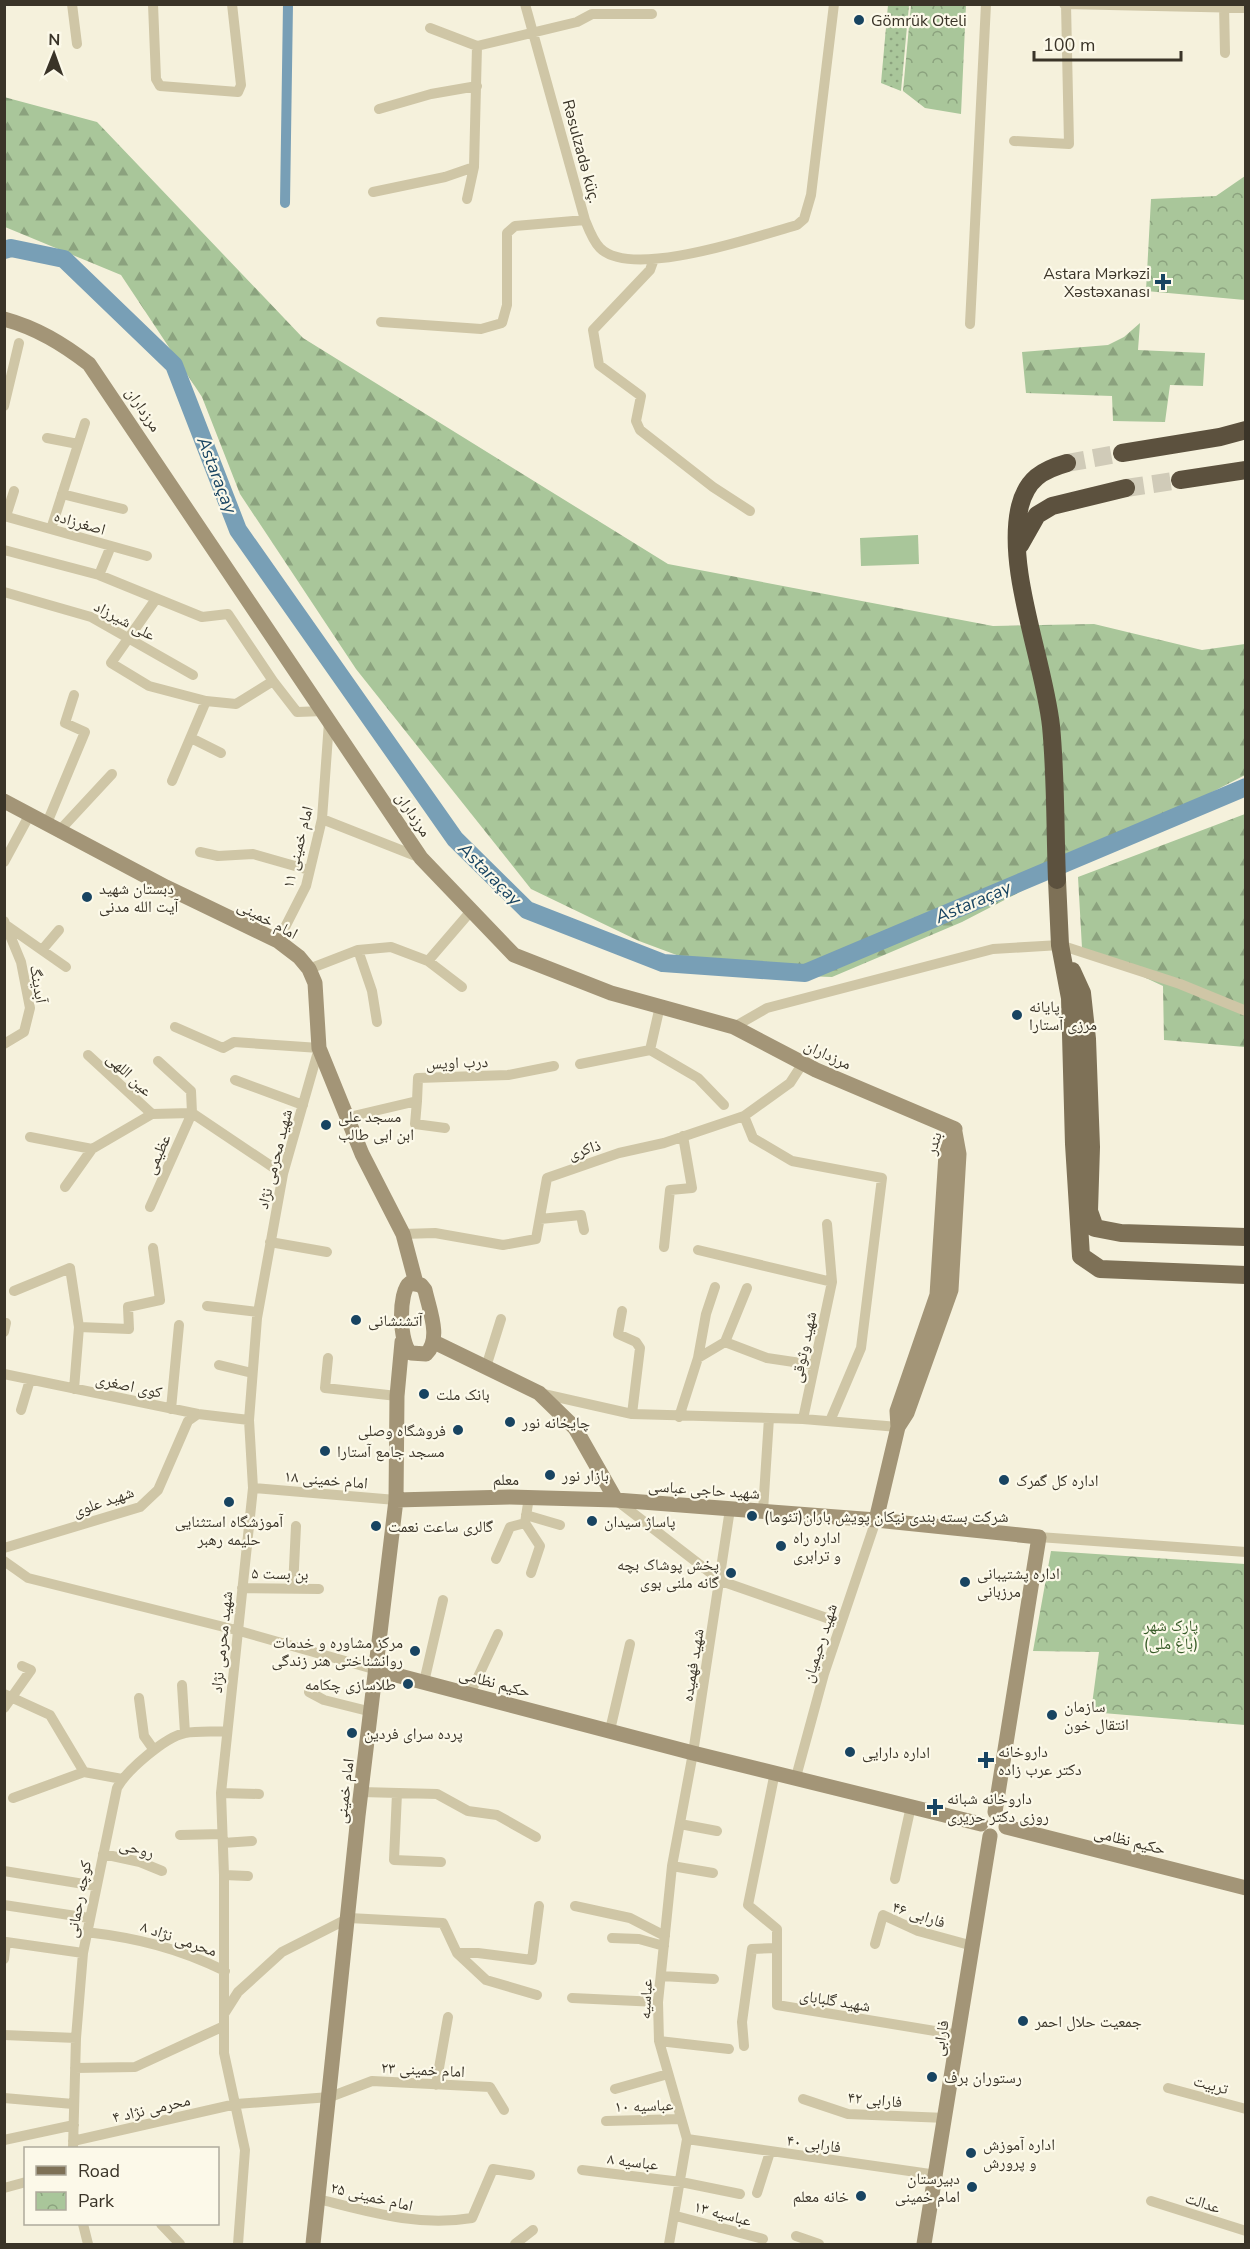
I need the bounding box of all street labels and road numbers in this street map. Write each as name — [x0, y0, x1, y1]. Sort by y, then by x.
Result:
street label: Rəsulzadə küç. — [557, 97, 605, 205]
street label: مرزداران — [120, 383, 166, 436]
street label: اصغرزاده — [51, 505, 108, 541]
street label: علی شیرزاد — [90, 596, 159, 646]
street label: مرزداران — [390, 788, 436, 841]
street label: امام خمینی ۱۱ — [277, 804, 319, 891]
street label: امام خمینی — [234, 895, 302, 945]
street label: آبدینگ — [24, 963, 52, 1006]
street label: مرزداران — [800, 1034, 855, 1075]
street label: عین اللهی — [102, 1048, 157, 1102]
street label: درب اویس — [426, 1051, 489, 1075]
street label: شهید محرمی نژاد — [252, 1107, 298, 1211]
street label: بندر — [920, 1129, 948, 1158]
street label: عظیمی — [139, 1131, 176, 1178]
street label: ذاکری — [565, 1134, 604, 1166]
street label: شهید وثوقی — [786, 1310, 822, 1385]
street label: کوی اصغری — [93, 1368, 164, 1404]
street label: امام خمینی ۱۸ — [283, 1465, 369, 1495]
street label: معلم — [493, 1469, 519, 1491]
street label: شهید حاجی عباسی — [647, 1475, 761, 1505]
street label: شهید علوی — [70, 1481, 137, 1523]
street label: بن بست ۵ — [251, 1563, 309, 1585]
street label: شهید محرمی نژاد — [206, 1590, 238, 1694]
street label: شهید رحیمیان — [797, 1601, 843, 1686]
street label: شهید فهمیده — [676, 1627, 710, 1703]
street label: حکیم نظامی — [457, 1663, 533, 1703]
street label: امام خمینی — [330, 1757, 360, 1825]
street label: حکیم نظامی — [1092, 1822, 1168, 1860]
street label: روحی — [117, 1834, 157, 1864]
street label: کوچه رحمانی — [61, 1858, 97, 1940]
street label: فارابی ۴۶ — [889, 1896, 948, 1934]
street label: محرمی نژاد ۸ — [138, 1916, 220, 1962]
street label: عباسیه — [634, 1978, 658, 2020]
street label: شهید گلبابای — [798, 1985, 872, 2017]
street label: فارابی — [927, 2019, 955, 2058]
street label: امام خمینی ۲۳ — [381, 2057, 465, 2083]
street label: تربیت — [1191, 2070, 1231, 2100]
street label: فارابی ۴۲ — [847, 2087, 903, 2113]
street label: محرمی نژاد ۴ — [110, 2089, 192, 2129]
street label: عباسیه ۱۰ — [614, 2094, 674, 2118]
street label: فارابی ۴۰ — [785, 2129, 842, 2159]
street label: عباسیه ۸ — [606, 2148, 660, 2176]
street label: امام خمینی ۲۵ — [328, 2177, 415, 2217]
street label: عدالت — [1182, 2187, 1223, 2219]
street label: عباسیه ۱۳ — [691, 2196, 754, 2232]

